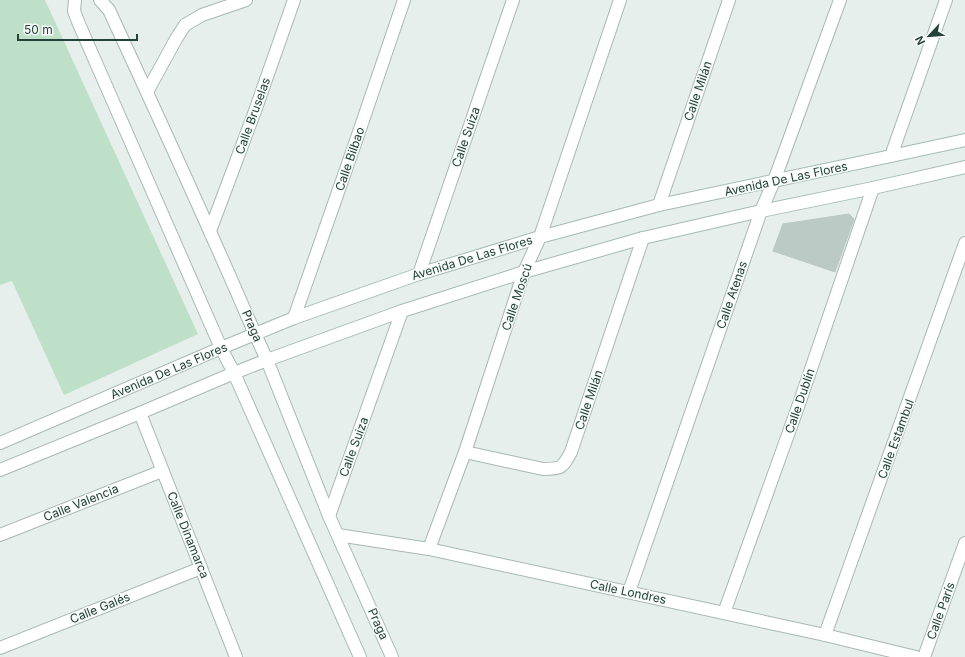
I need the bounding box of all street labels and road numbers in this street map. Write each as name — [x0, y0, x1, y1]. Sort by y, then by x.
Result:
street label: Calle Milán — [680, 59, 715, 123]
street label: Calle Bruselas — [232, 75, 273, 156]
street label: Calle Suiza — [448, 105, 483, 169]
street label: Calle Bilbao — [332, 125, 367, 193]
street label: Avenida De Las Flores — [723, 158, 849, 199]
street label: Avenida De Las Flores — [410, 232, 534, 283]
street label: Calle Atenas — [713, 259, 750, 331]
street label: Calle Moscú — [498, 261, 535, 332]
street label: Praga — [239, 308, 266, 344]
street label: Avenida De Las Flores — [108, 339, 230, 402]
street label: Calle Dublín — [781, 366, 818, 435]
street label: Calle Milán — [571, 368, 606, 432]
street label: Calle Estambul — [874, 397, 917, 481]
street label: Calle Suiza — [336, 415, 371, 479]
street label: Calle Valencia — [41, 481, 121, 524]
street label: Calle Dinamarca — [164, 489, 213, 580]
street label: Calle Londres — [589, 576, 668, 607]
street label: Calle París — [923, 580, 958, 642]
street label: Calle Galés — [68, 589, 132, 626]
street label: Praga — [365, 606, 392, 642]

